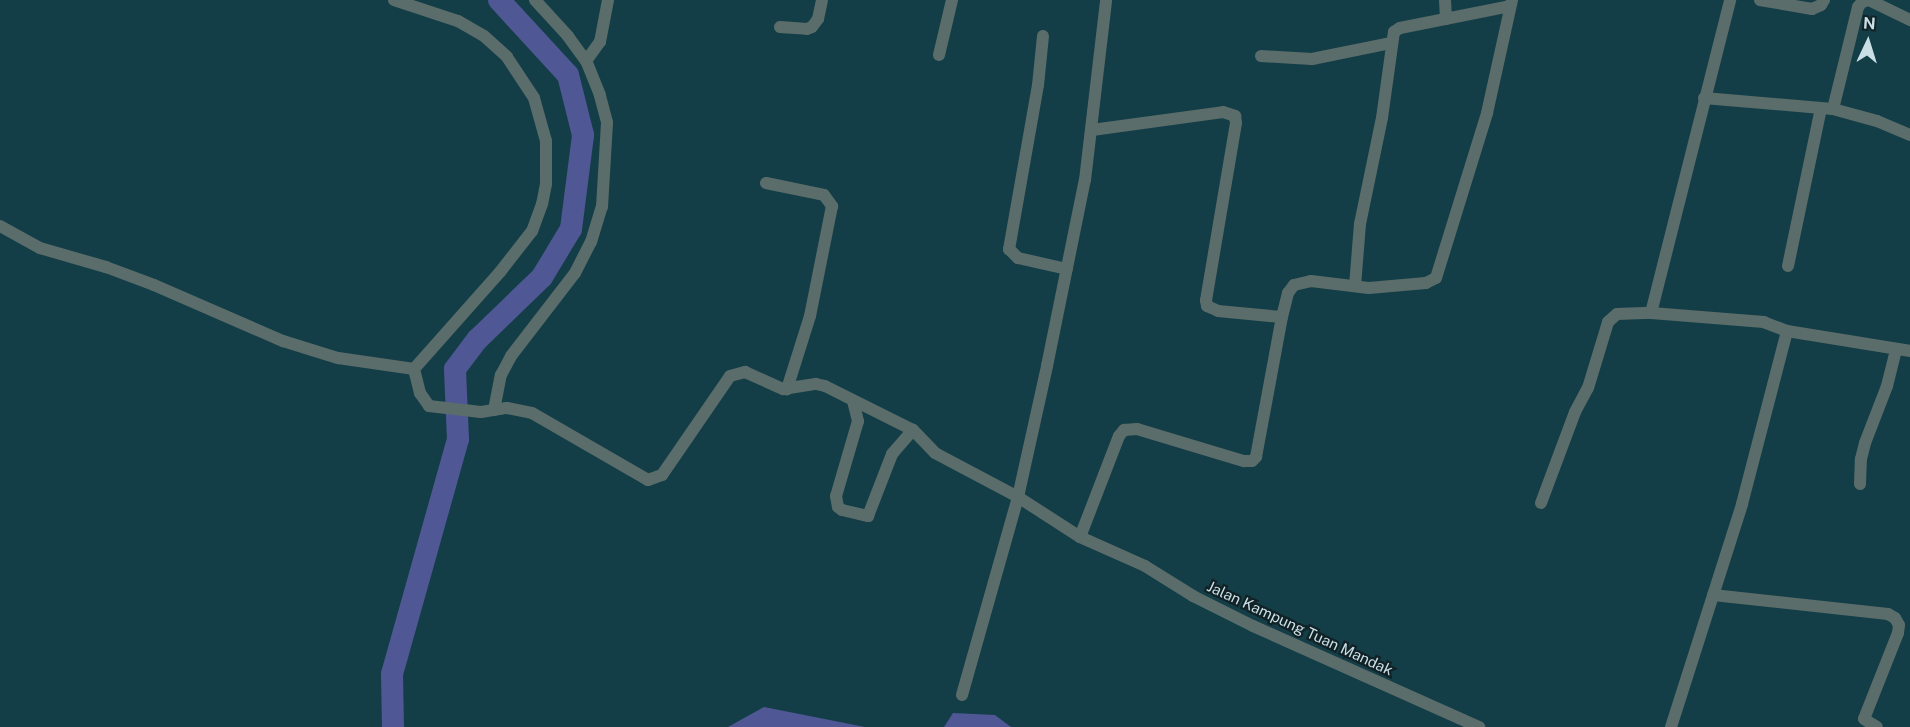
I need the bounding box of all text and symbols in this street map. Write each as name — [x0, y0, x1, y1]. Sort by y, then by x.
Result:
north arrow — [1838, 12, 1898, 72]
text: N — [1862, 14, 1876, 33]
street label: Jalan Kampung Tuan Mandak — [1204, 577, 1396, 679]

